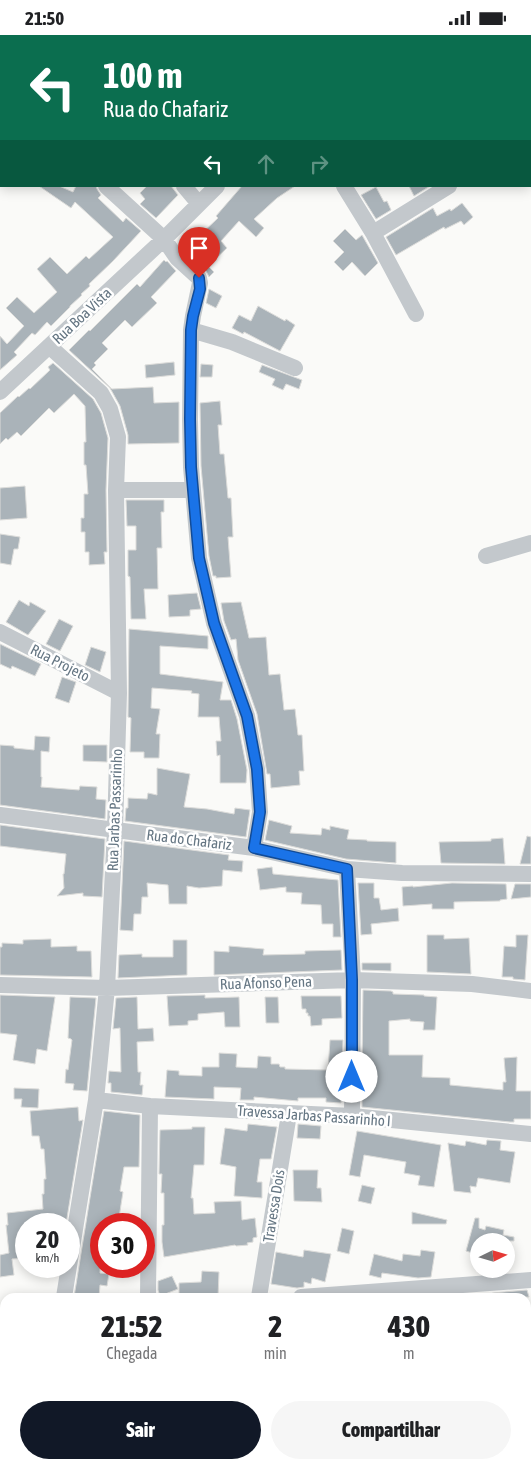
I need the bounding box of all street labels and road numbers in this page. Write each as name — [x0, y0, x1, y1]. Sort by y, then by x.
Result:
street label: Rua Boa Vista — [49, 284, 115, 347]
street label: Rua Projeto — [28, 640, 93, 685]
street label: Rua Jarbas Passarinho — [104, 748, 125, 871]
street label: Rua do Chafariz — [146, 826, 233, 853]
street label: Rua Afonso Pena — [220, 972, 312, 993]
street label: Travessa Jarbas Passarinho I — [237, 1102, 391, 1129]
street label: Travessa Dois — [259, 1168, 288, 1244]

